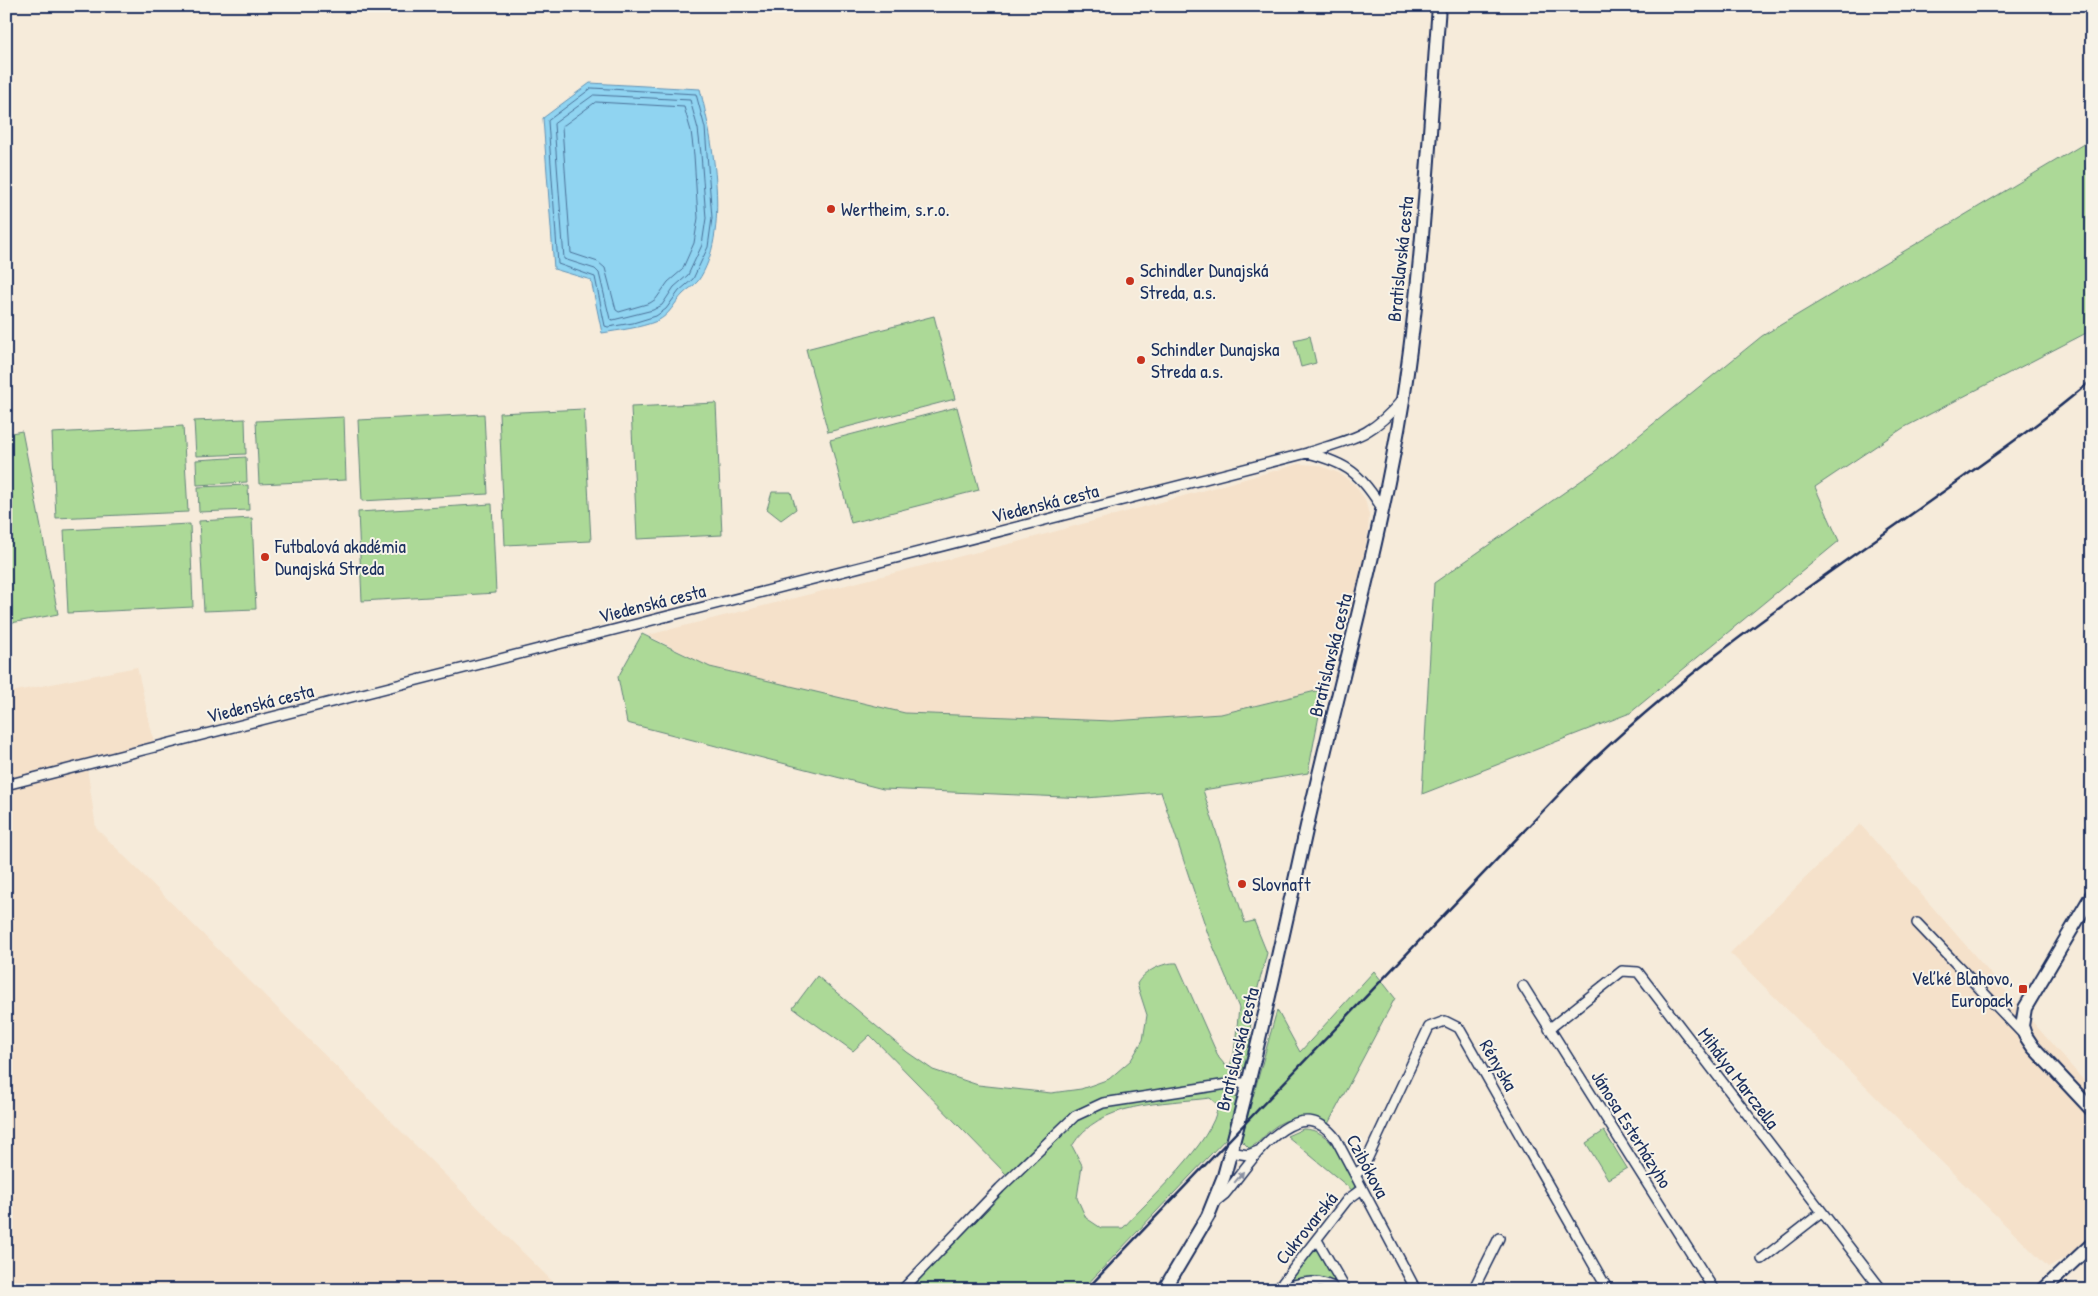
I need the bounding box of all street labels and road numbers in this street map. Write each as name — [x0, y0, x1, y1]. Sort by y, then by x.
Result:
street label: Bratislavská cesta — [1380, 195, 1420, 323]
street label: Viedenská cesta — [989, 477, 1102, 529]
street label: Viedenská cesta — [596, 577, 709, 629]
street label: Bratislavská cesta — [1302, 590, 1358, 719]
street label: Viedenská cesta — [204, 677, 317, 729]
street label: Bratislavská cesta — [1209, 984, 1265, 1113]
street label: Mihálya Marczella — [1692, 1022, 1786, 1134]
street label: Rényska — [1474, 1034, 1524, 1096]
street label: Jánosa Esterházyho — [1585, 1065, 1679, 1193]
street label: Czibókova — [1340, 1129, 1396, 1203]
street label: Cukrovarská — [1269, 1186, 1343, 1270]

